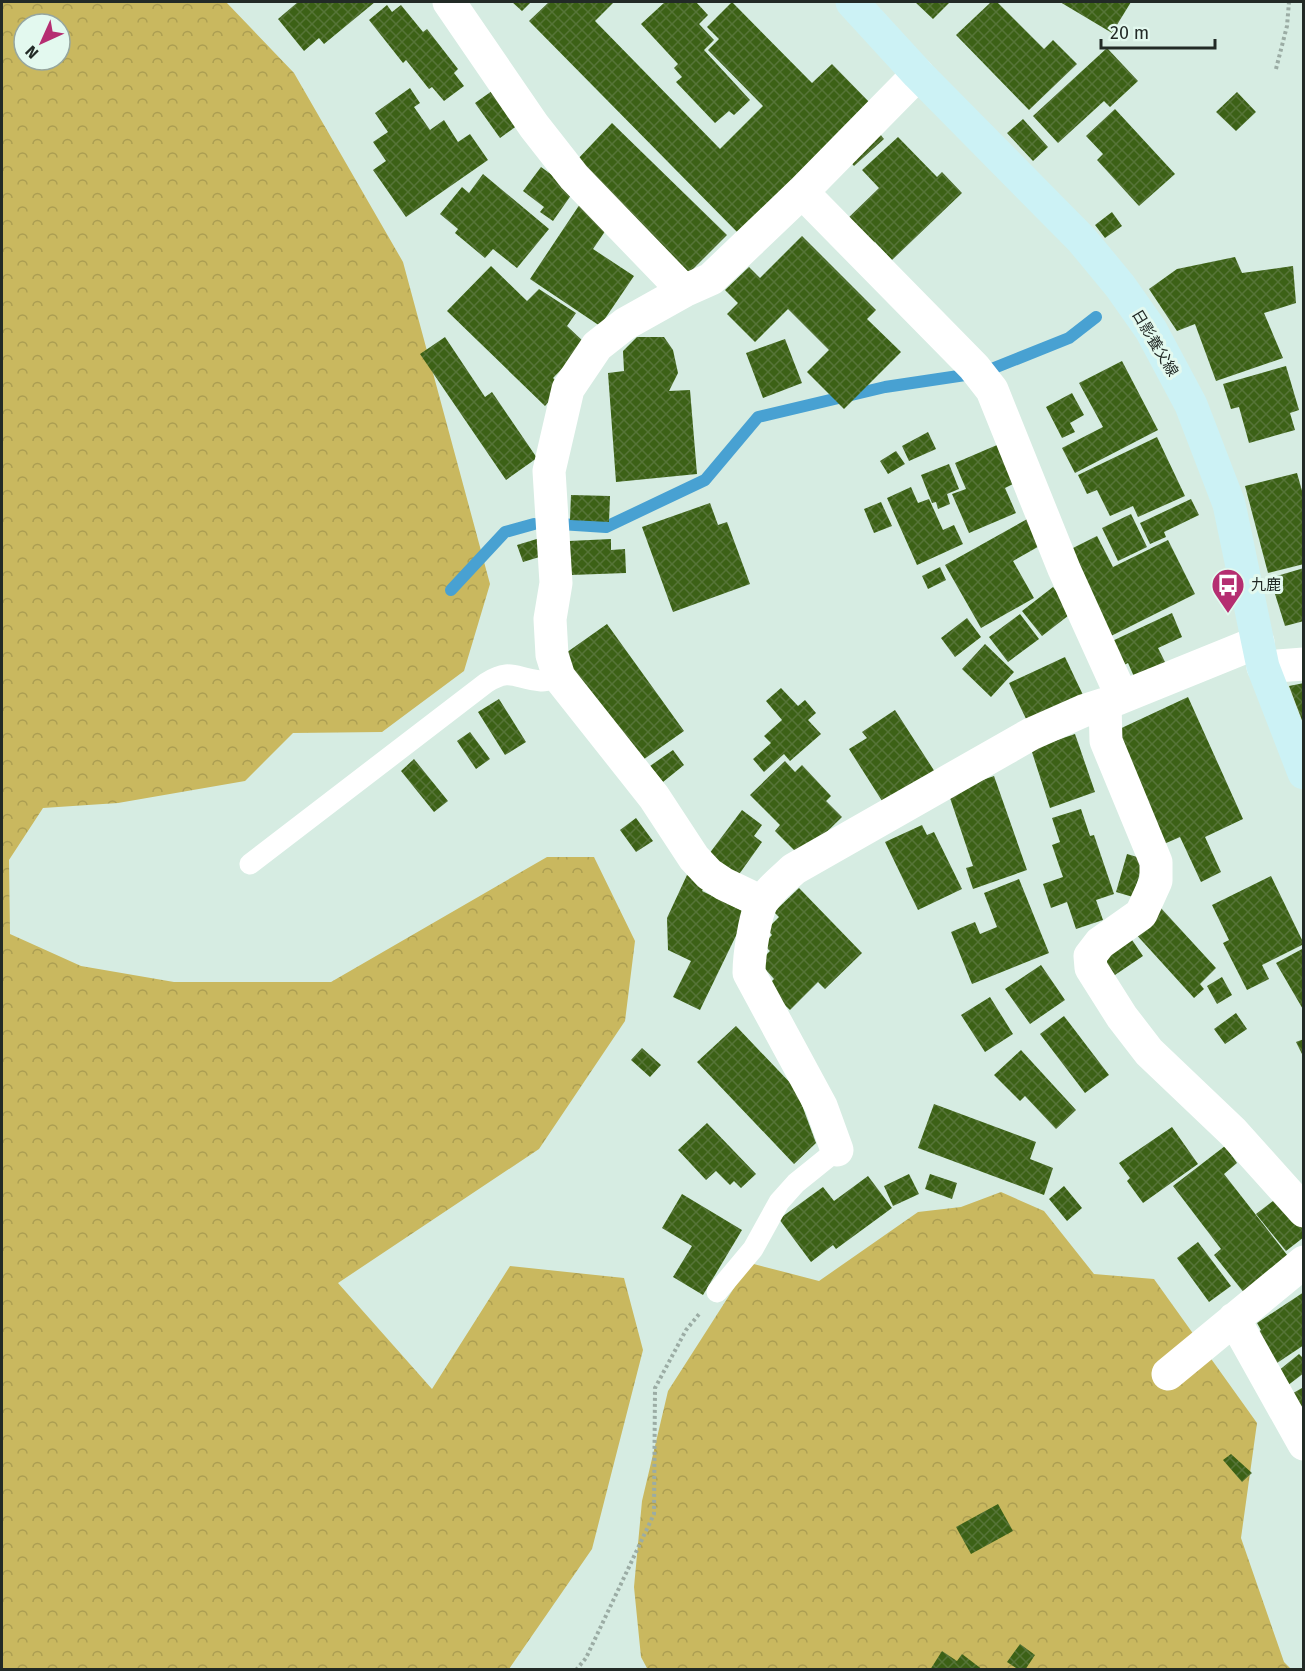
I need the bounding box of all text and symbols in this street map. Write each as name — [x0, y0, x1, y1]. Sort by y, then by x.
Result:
north arrow — [12, 12, 72, 72]
scale bar — [1101, 12, 1215, 50]
text: 20 m — [1110, 22, 1149, 44]
text: N — [21, 42, 42, 63]
street label: 日影養父線 — [1128, 306, 1182, 380]
bus stop icon: 九鹿 — [1210, 567, 1246, 614]
place label: 九鹿 — [1251, 576, 1281, 594]

